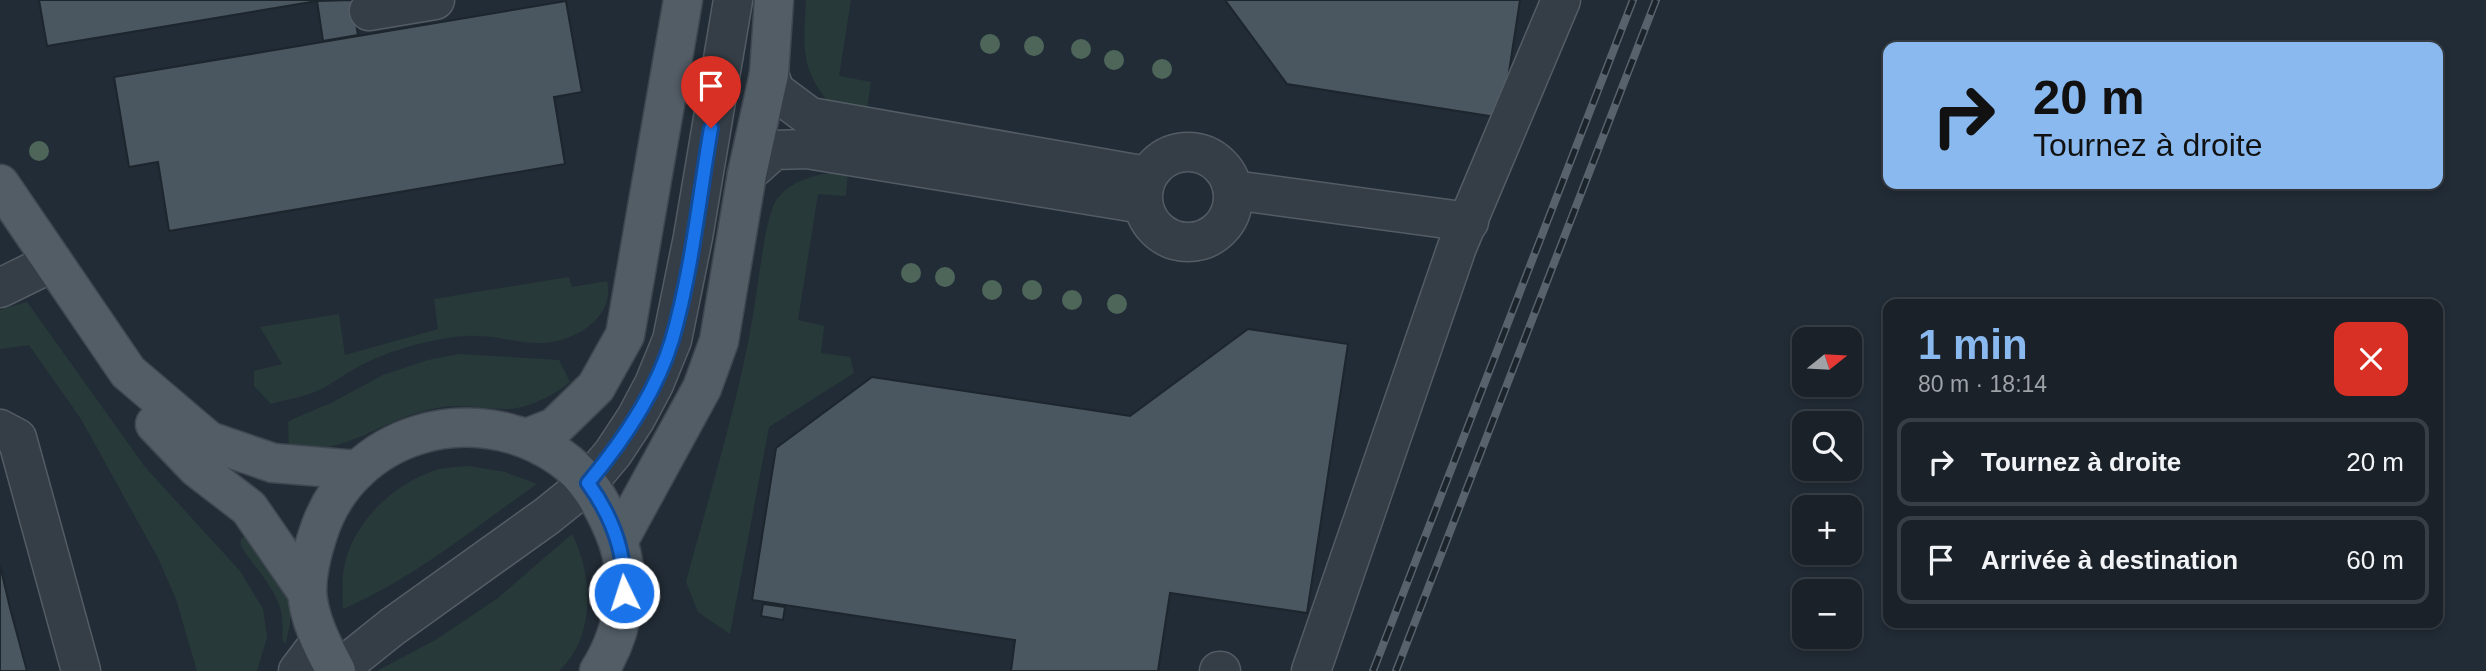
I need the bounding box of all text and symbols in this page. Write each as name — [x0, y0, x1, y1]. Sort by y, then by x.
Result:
pin — [681, 56, 741, 128]
icon: arrive — [692, 67, 730, 105]
icon: right — [1918, 70, 2009, 161]
text: 20 m — [2033, 70, 2145, 124]
text: Tournez à droite — [2033, 127, 2262, 163]
text: 1 min — [1918, 321, 2028, 368]
button: close — [2334, 322, 2408, 396]
north arrow — [1792, 327, 1862, 397]
map controls — [1792, 327, 1862, 649]
text: 80 m · 18:14 — [1918, 371, 2047, 397]
button: search — [1792, 411, 1862, 481]
icon: right — [1922, 443, 1960, 481]
text: Tournez à droite — [1981, 447, 2181, 477]
text: 20 m — [2346, 447, 2404, 477]
button: + — [1792, 495, 1862, 565]
icon: arrive — [1922, 541, 1960, 579]
text: Arrivée à destination — [1981, 545, 2238, 575]
text: 60 m — [2346, 545, 2404, 575]
position arrow — [587, 556, 661, 630]
button: − — [1792, 579, 1862, 649]

